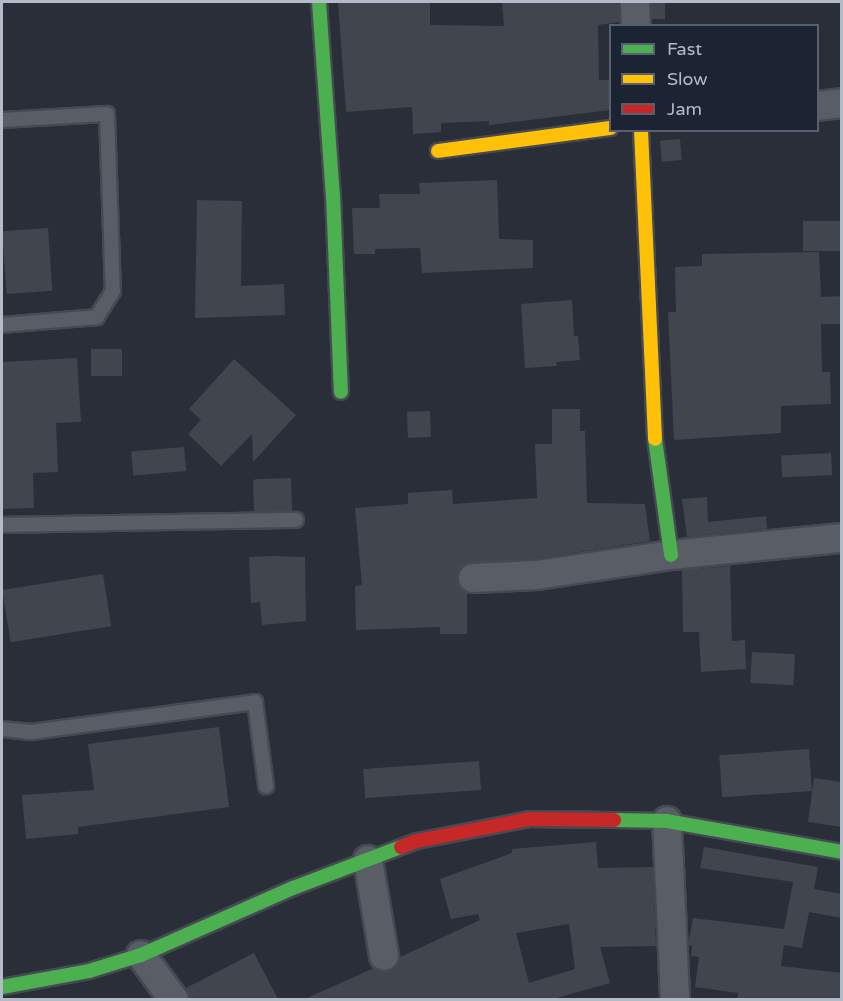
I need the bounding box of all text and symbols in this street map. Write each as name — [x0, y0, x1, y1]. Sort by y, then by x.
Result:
legend — [609, 24, 819, 132]
text: Fast — [667, 38, 702, 60]
text: Slow — [667, 68, 708, 90]
text: Jam — [667, 98, 702, 120]

